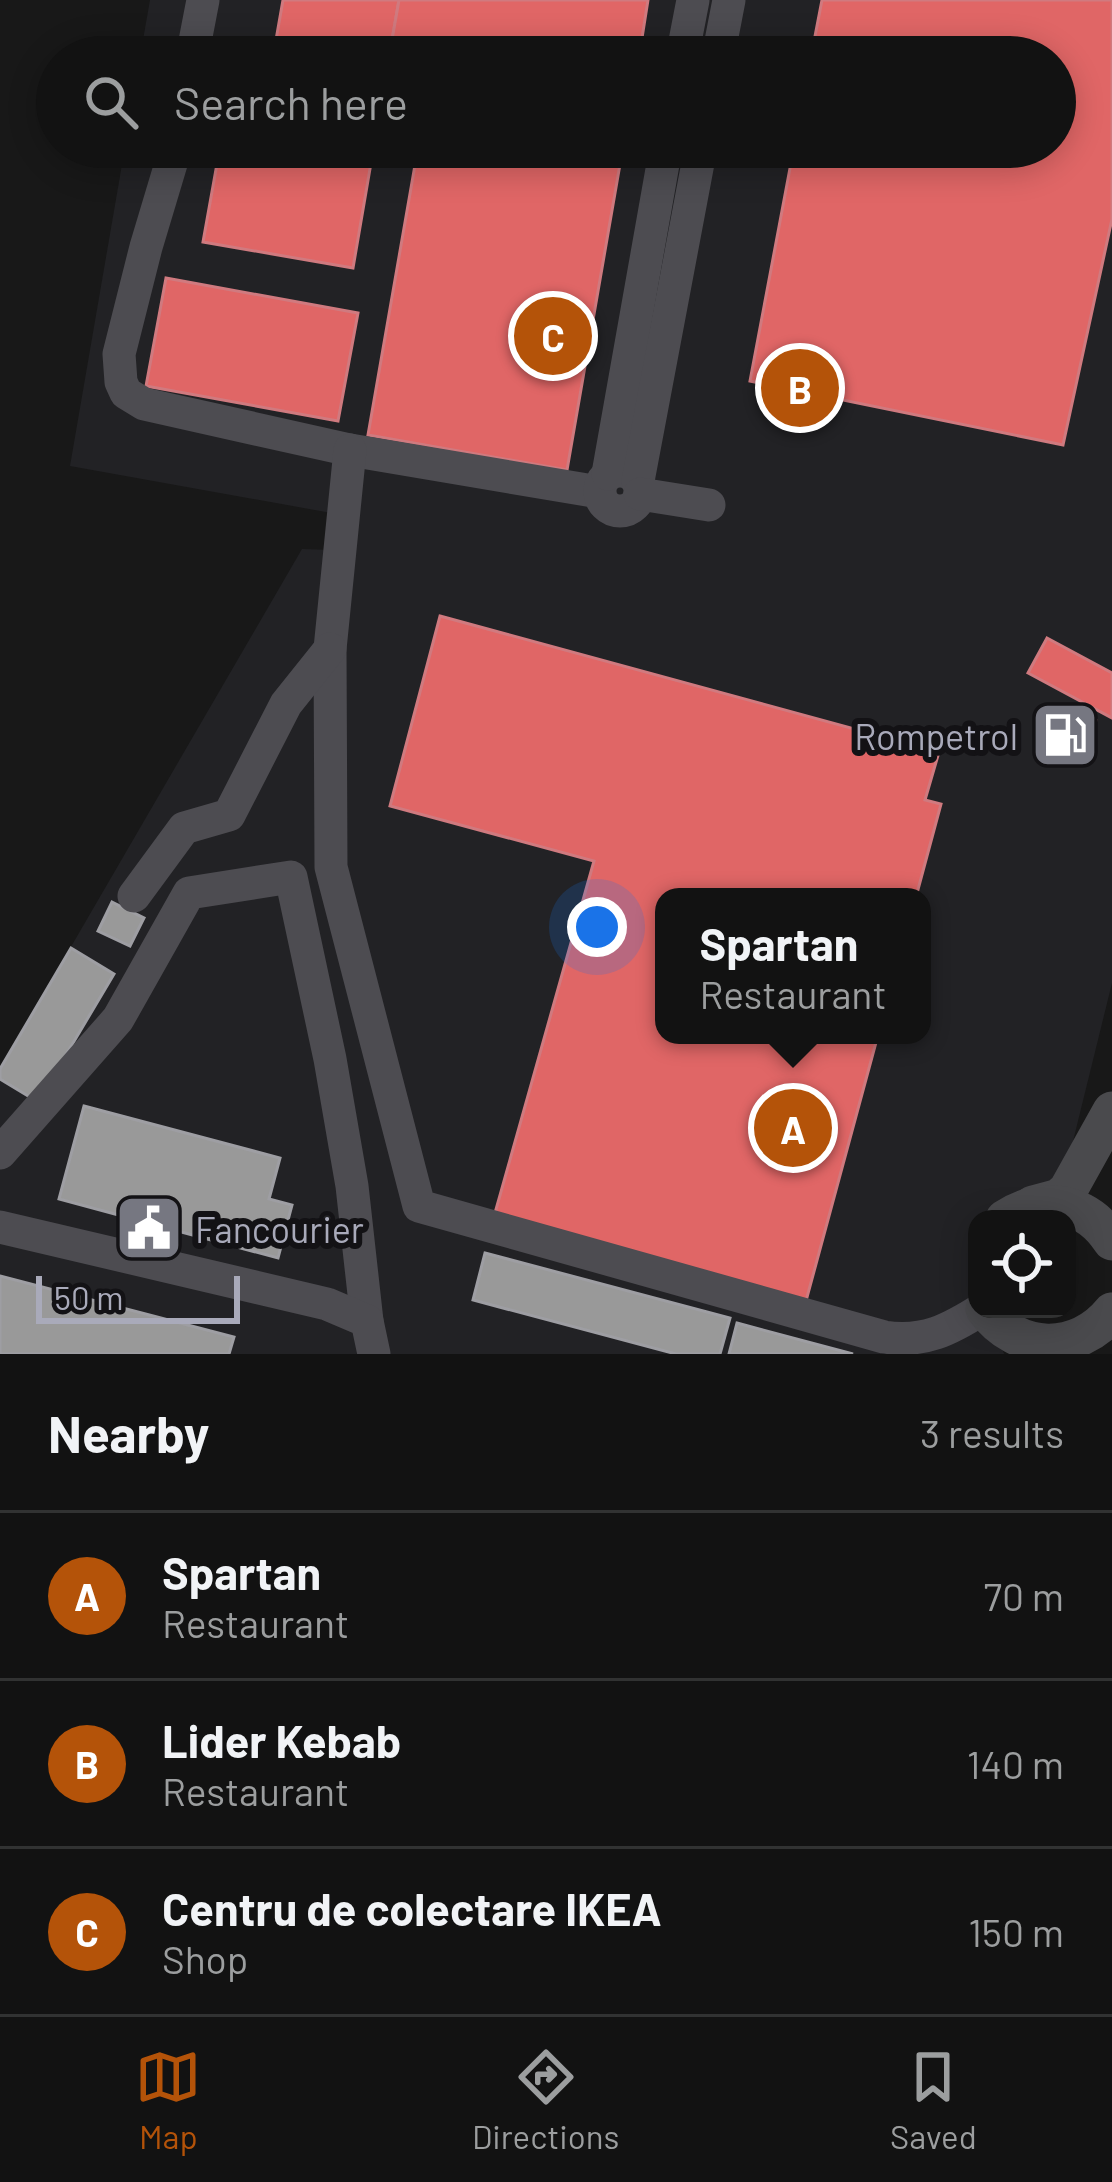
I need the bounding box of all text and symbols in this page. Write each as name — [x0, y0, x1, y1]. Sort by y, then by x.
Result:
search box — [36, 36, 1076, 168]
icon: search — [78, 69, 144, 135]
text: Search here — [174, 75, 408, 129]
pin: C — [514, 291, 592, 381]
pin: B — [761, 343, 839, 433]
fuel station icon: Rompetrol — [1030, 700, 1100, 770]
place label: Rompetrol — [854, 714, 1018, 757]
popup — [655, 888, 931, 1044]
your location — [567, 897, 627, 957]
text: Spartan — [699, 916, 858, 970]
text: Restaurant — [699, 970, 887, 1017]
pin: A — [754, 1083, 832, 1173]
public building icon: Fancourier — [114, 1193, 184, 1263]
place label: Fancourier — [195, 1207, 364, 1250]
map controls — [968, 1210, 1076, 1318]
button: locate — [968, 1210, 1076, 1318]
scale bar — [36, 1270, 240, 1323]
text: 50 m — [54, 1277, 124, 1317]
text: Nearby — [48, 1402, 209, 1463]
text: 3 results — [920, 1409, 1064, 1456]
text: Spartan — [162, 1545, 321, 1599]
text: A — [74, 1572, 100, 1619]
text: 70 m — [983, 1572, 1064, 1619]
text: Restaurant — [162, 1599, 349, 1646]
text: Lider Kebab — [162, 1713, 401, 1767]
text: B — [75, 1740, 99, 1787]
text: 140 m — [967, 1740, 1064, 1787]
text: Restaurant — [162, 1767, 349, 1814]
text: Centru de colectare IKEA — [162, 1881, 662, 1935]
text: C — [75, 1908, 99, 1955]
text: 150 m — [968, 1908, 1064, 1955]
text: Shop — [162, 1935, 248, 1982]
tab: Map — [135, 2044, 201, 2156]
tab: Directions — [472, 2044, 619, 2156]
tab: Saved — [890, 2044, 977, 2156]

